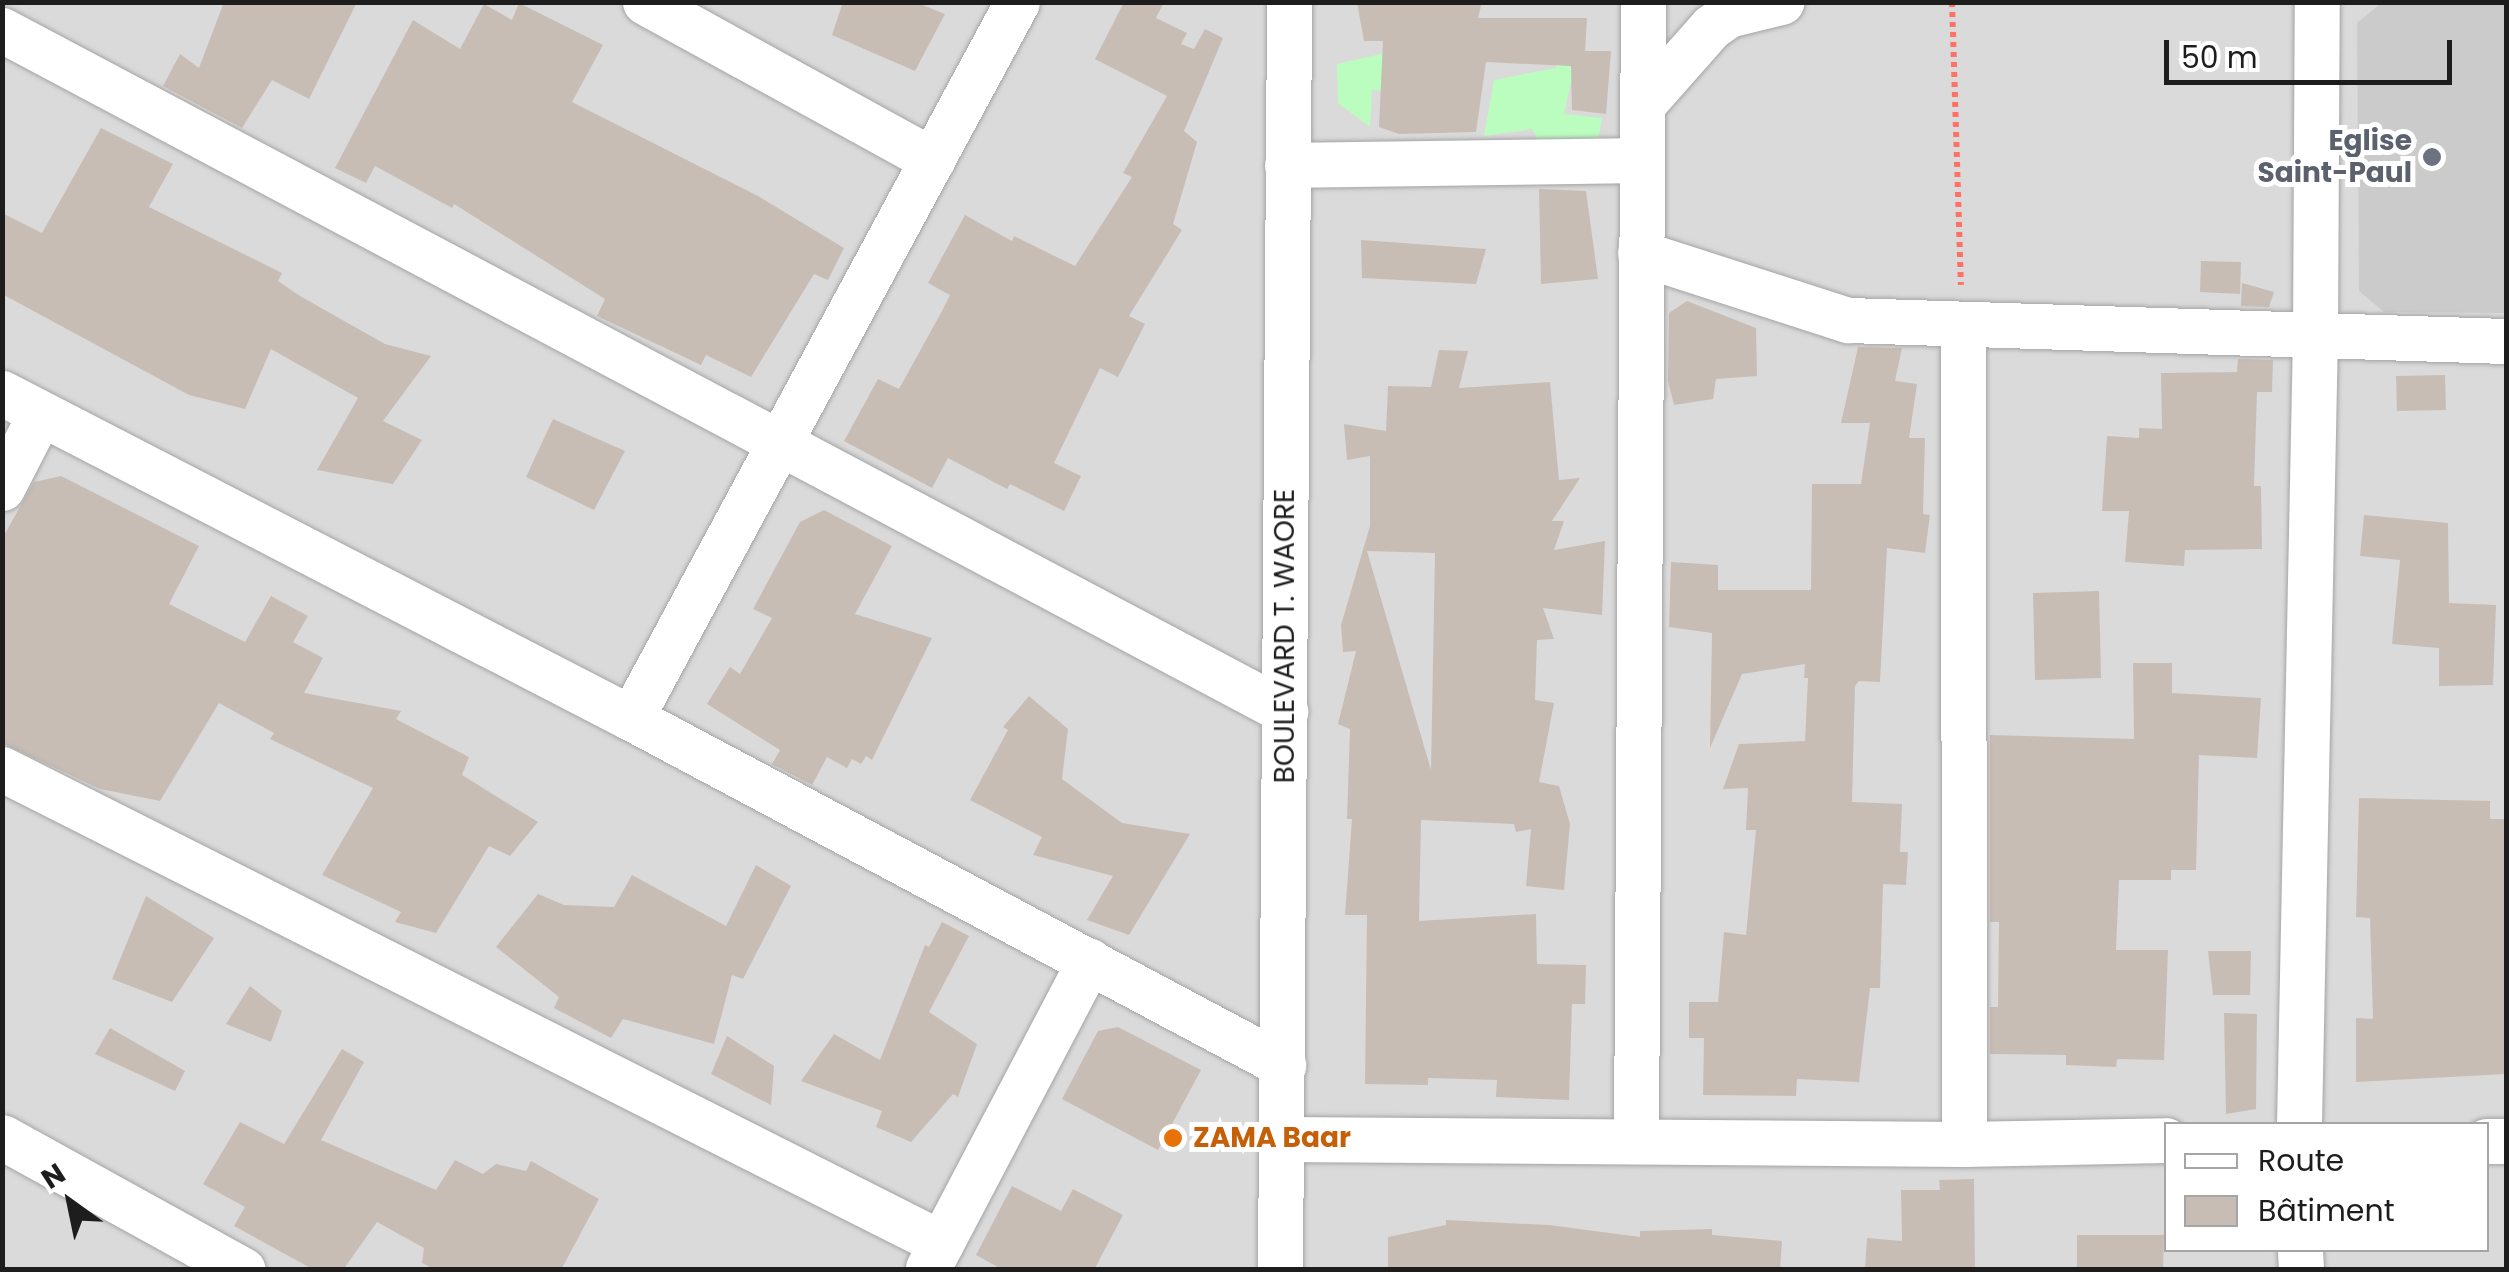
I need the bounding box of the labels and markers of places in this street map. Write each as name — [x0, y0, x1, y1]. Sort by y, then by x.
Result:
place label: Eglise Saint-Paul — [2257, 124, 2412, 190]
marker: Eglise Saint-Paul — [2421, 146, 2443, 168]
place label: ZAMA Baar — [1193, 1121, 1351, 1155]
marker: ZAMA Baar — [1162, 1127, 1184, 1149]

